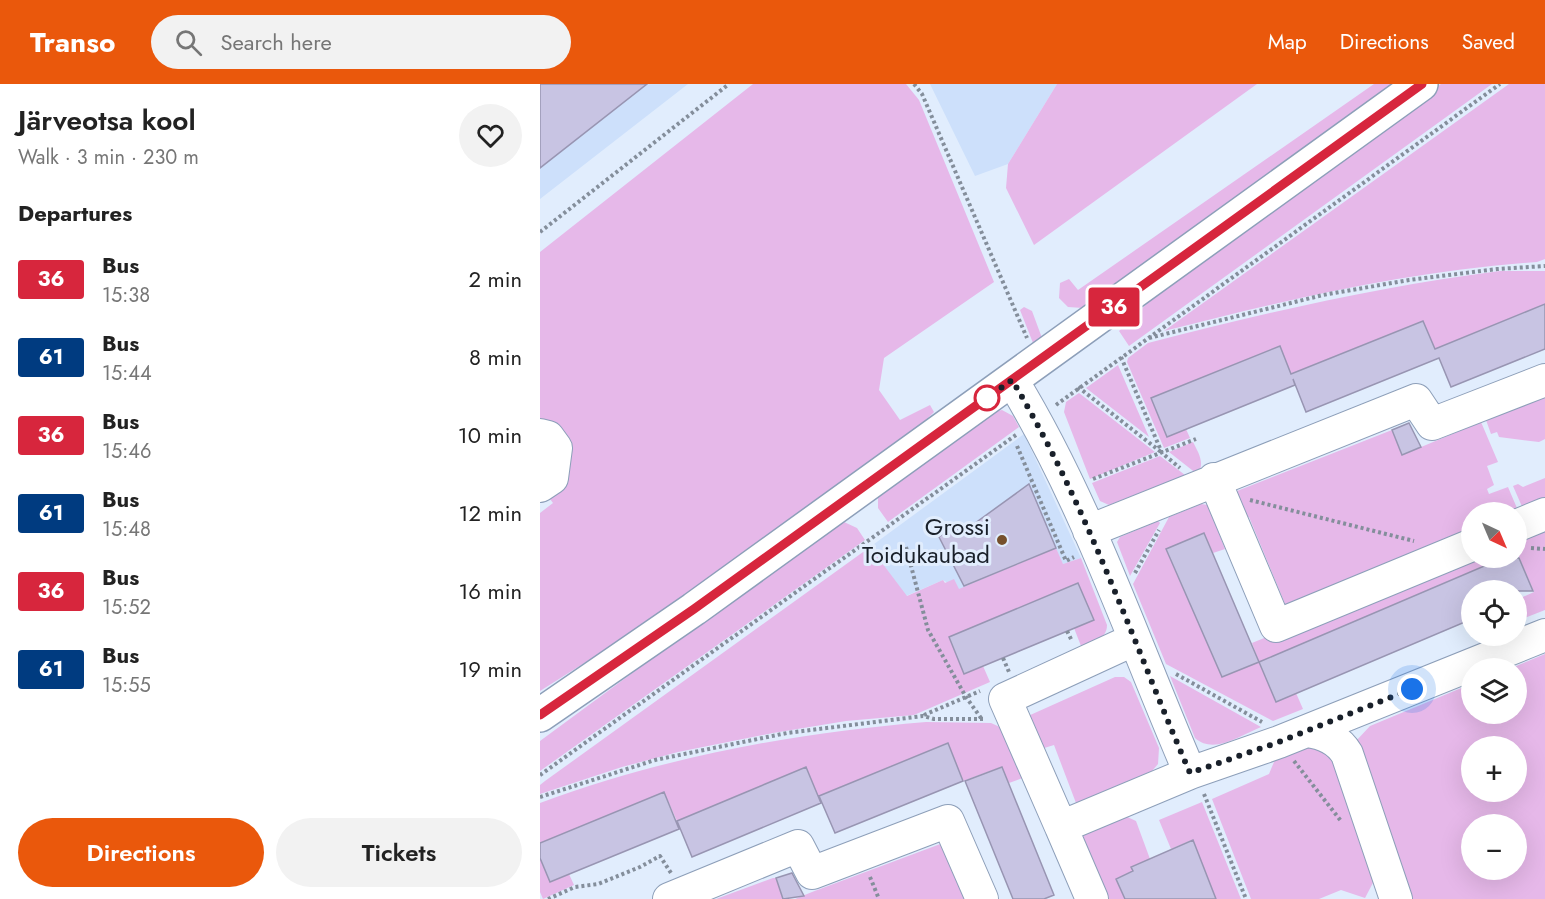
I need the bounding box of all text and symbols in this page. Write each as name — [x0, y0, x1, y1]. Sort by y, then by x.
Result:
search box — [151, 15, 571, 69]
text: Transo — [30, 22, 115, 63]
icon: search — [172, 26, 205, 59]
text: Search here — [220, 26, 332, 58]
text: Map — [1268, 27, 1307, 57]
text: Directions — [1340, 27, 1429, 57]
text: Saved — [1462, 27, 1515, 57]
text: Järveotsa kool — [18, 100, 196, 141]
button: heart — [459, 104, 522, 167]
text: Walk · 3 min · 230 m — [18, 143, 199, 172]
text: Departures — [18, 197, 132, 229]
text: Bus — [102, 249, 139, 281]
text: 2 min — [468, 263, 522, 295]
text: 36 — [37, 264, 65, 294]
text: 15:38 — [102, 281, 150, 310]
line badge: 36 — [1087, 288, 1141, 326]
text: 36 — [1100, 292, 1128, 322]
text: Bus — [102, 327, 139, 359]
text: 8 min — [469, 341, 522, 373]
text: 61 — [39, 342, 63, 372]
text: 15:44 — [102, 359, 152, 388]
unlabelled marker — [974, 385, 1000, 411]
text: Bus — [102, 405, 139, 437]
text: 10 min — [458, 419, 522, 451]
text: 36 — [37, 420, 65, 450]
text: 15:46 — [102, 437, 151, 466]
text: Bus — [102, 483, 139, 515]
text: 12 min — [459, 497, 522, 529]
text: 61 — [39, 498, 63, 528]
north arrow — [1461, 502, 1527, 568]
map controls — [1461, 502, 1527, 880]
place label: Grossi Toidukaubad — [862, 509, 990, 572]
text: 15:48 — [102, 515, 151, 544]
marker: Grossi Toidukaubad — [995, 533, 1009, 547]
text: Bus — [102, 561, 139, 593]
text: 16 min — [458, 575, 522, 607]
text: 36 — [37, 576, 65, 606]
button: locate — [1461, 580, 1527, 646]
text: 15:52 — [102, 593, 151, 622]
text: Bus — [102, 639, 139, 671]
text: 19 min — [458, 653, 522, 685]
text: 61 — [39, 654, 63, 684]
button: layers — [1461, 658, 1527, 724]
text: 15:55 — [102, 671, 151, 700]
your location — [1397, 674, 1427, 704]
button: + — [1461, 736, 1527, 802]
button: − — [1461, 814, 1527, 880]
button: Directions — [18, 818, 264, 887]
button: Tickets — [276, 818, 522, 887]

